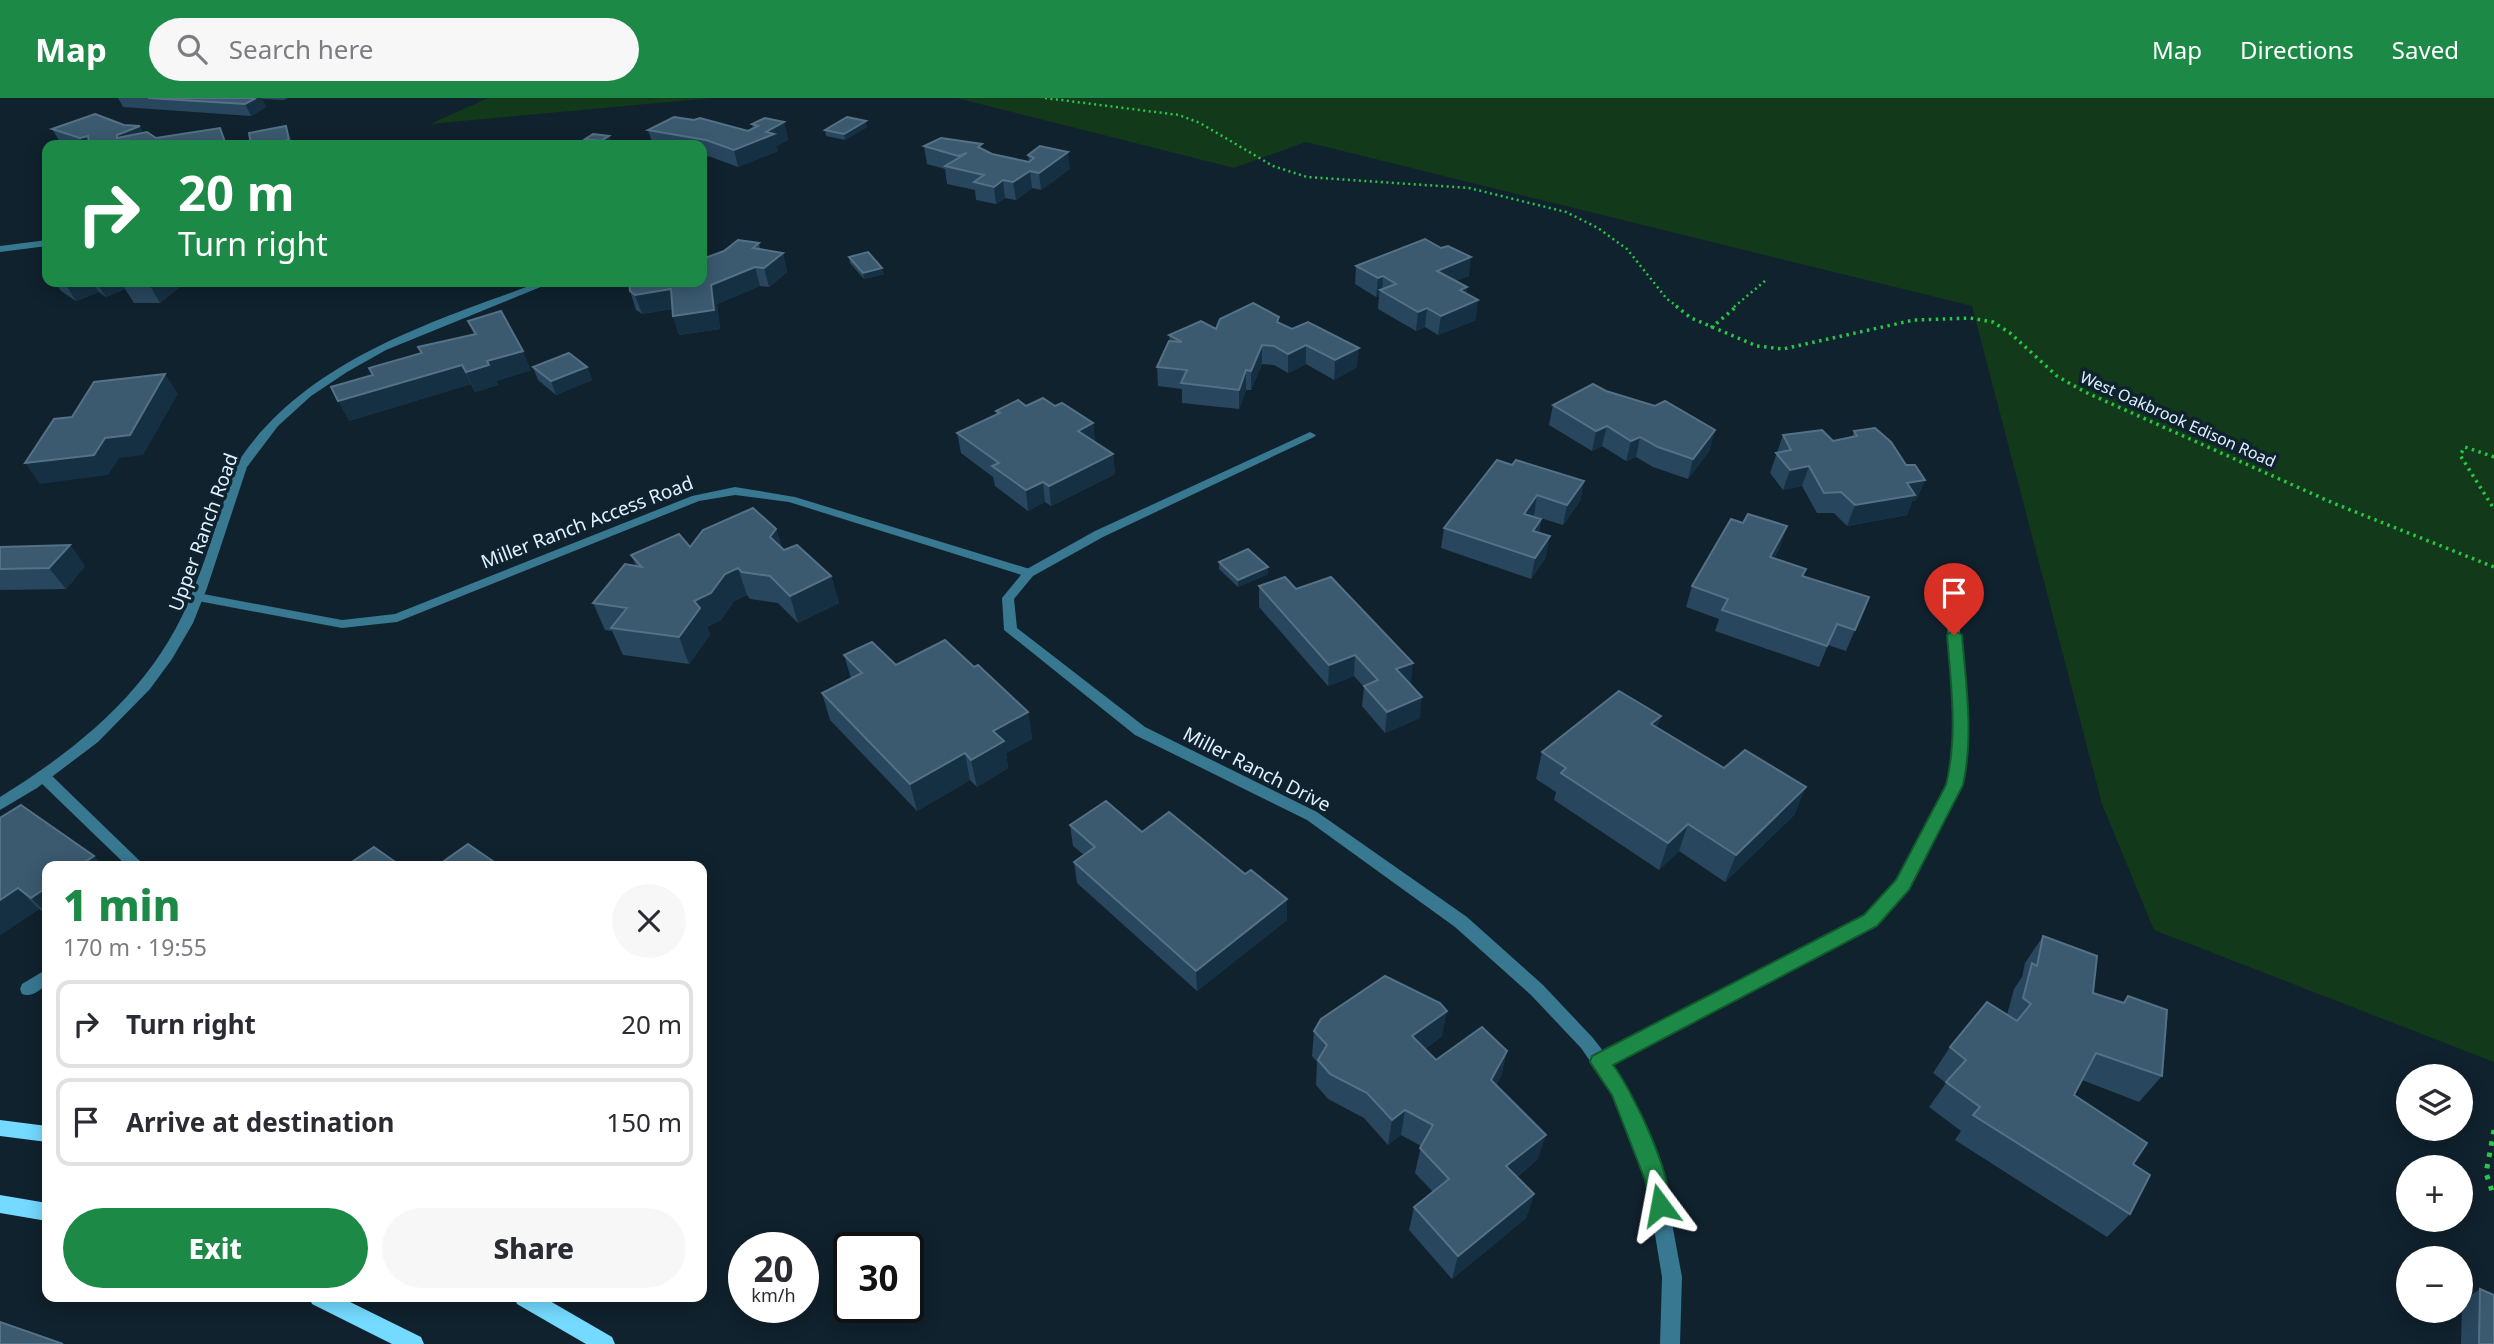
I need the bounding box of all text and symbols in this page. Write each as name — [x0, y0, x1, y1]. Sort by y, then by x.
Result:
search box — [149, 18, 639, 81]
text: Map — [35, 27, 107, 72]
icon: search — [173, 30, 211, 68]
text: Search here — [229, 31, 373, 67]
text: Map — [2152, 33, 2202, 66]
text: Directions — [2240, 33, 2354, 66]
text: Saved — [2392, 33, 2459, 66]
text: 20 m — [178, 159, 295, 225]
icon: right — [63, 168, 154, 259]
text: Turn right — [178, 222, 328, 265]
street label: West Oakbrook Edison Road — [2077, 366, 2279, 472]
street label: Upper Ranch Road — [162, 449, 244, 615]
street label: Miller Ranch Access Road — [477, 469, 697, 575]
pin — [1924, 563, 1984, 635]
icon: arrive — [1935, 574, 1973, 612]
street label: Miller Ranch Drive — [1179, 721, 1335, 817]
text: 1 min — [63, 876, 180, 933]
button: close — [612, 884, 686, 958]
text: 170 m · 19:55 — [63, 931, 207, 963]
icon: right — [67, 1005, 105, 1043]
text: Turn right — [126, 1006, 256, 1042]
text: 20 m — [621, 1006, 682, 1042]
map controls — [2396, 1064, 2473, 1323]
button: layers — [2396, 1064, 2473, 1141]
icon: arrive — [67, 1103, 105, 1141]
text: Arrive at destination — [126, 1104, 395, 1140]
text: 150 m — [606, 1104, 682, 1140]
button: + — [2396, 1155, 2473, 1232]
position arrow — [1623, 1168, 1697, 1242]
button: Exit — [63, 1208, 368, 1288]
button: Share — [382, 1208, 686, 1288]
speed limit sign: 30 — [833, 1232, 924, 1323]
text: 20 — [753, 1245, 794, 1292]
button: − — [2396, 1246, 2473, 1323]
text: km/h — [751, 1283, 796, 1307]

